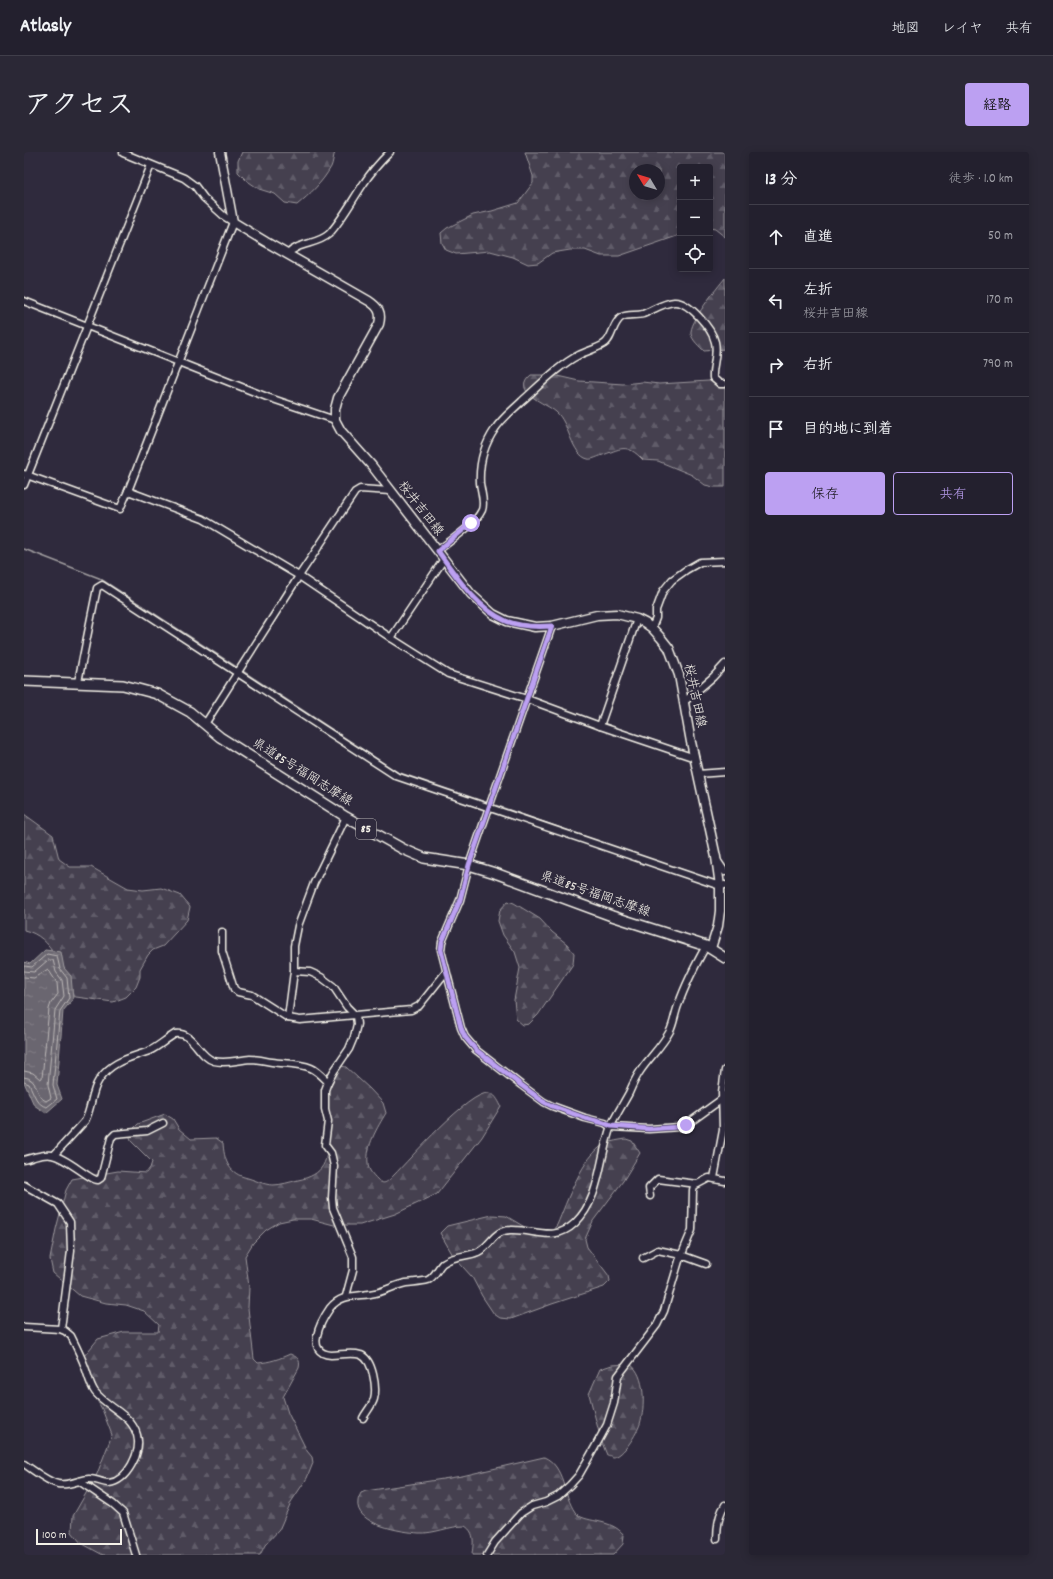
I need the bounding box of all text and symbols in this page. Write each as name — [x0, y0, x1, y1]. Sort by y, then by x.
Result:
text: Atlasly — [20, 14, 71, 41]
text: 地図 — [892, 19, 920, 39]
text: レイヤ — [942, 19, 983, 39]
text: 共有 — [1005, 19, 1033, 39]
button: 経路 — [965, 83, 1029, 126]
text: アクセス — [24, 88, 134, 128]
north arrow — [629, 164, 665, 200]
map controls — [677, 164, 713, 272]
button: + — [677, 164, 713, 200]
text: 13 分 — [765, 169, 797, 193]
text: 徒歩 · 1.0 km — [949, 170, 1013, 189]
button: − — [677, 200, 713, 236]
icon: ahead — [765, 226, 787, 248]
text: 直進 — [803, 227, 833, 249]
text: 50 m — [988, 227, 1013, 246]
button: locate — [677, 236, 713, 272]
text: 左折 — [803, 280, 833, 302]
icon: left — [765, 290, 787, 312]
text: 170 m — [986, 291, 1013, 310]
text: 桜井吉田線 — [803, 305, 868, 324]
icon: right — [765, 354, 787, 376]
text: 右折 — [803, 355, 833, 377]
text: 790 m — [983, 355, 1013, 374]
icon: arrive — [765, 418, 787, 440]
text: 目的地に到着 — [803, 419, 893, 441]
button: 保存 — [765, 472, 885, 515]
button: 共有 — [893, 472, 1013, 515]
street label: 桜井吉田線 — [393, 478, 448, 541]
route start — [462, 514, 480, 532]
street label: 桜井吉田線 — [678, 662, 710, 731]
street label: 県道85号福岡志摩線 — [248, 734, 357, 812]
road number: 85 — [356, 819, 376, 839]
street label: 県道85号福岡志摩線 — [537, 867, 654, 923]
route end — [677, 1116, 695, 1134]
scale bar — [36, 1527, 122, 1546]
text: 100 m — [42, 1528, 66, 1544]

